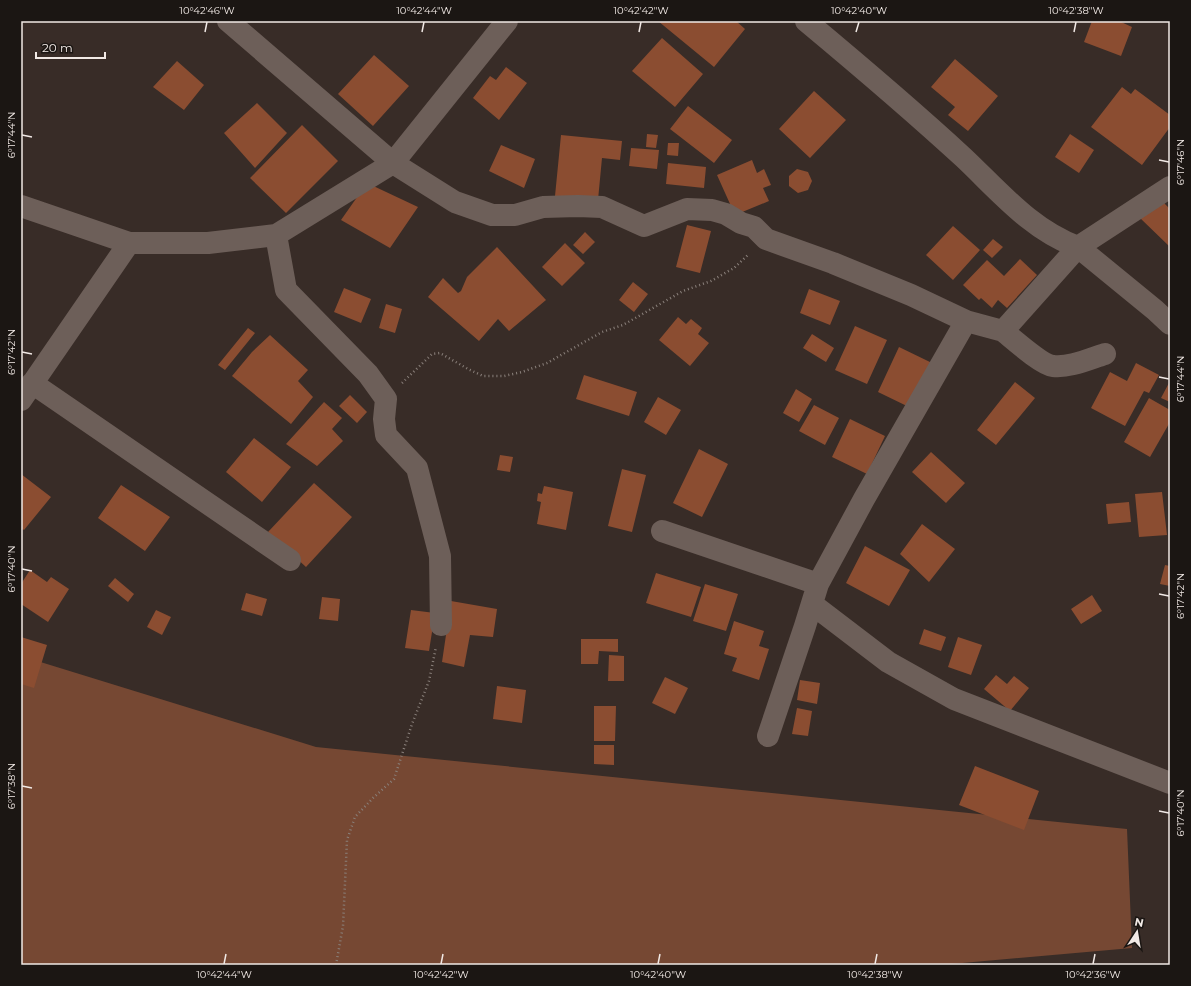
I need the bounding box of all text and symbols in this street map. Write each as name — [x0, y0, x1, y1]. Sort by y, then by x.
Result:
text: 10°42'46"W — [179, 4, 235, 17]
text: 10°42'44"W — [396, 4, 452, 17]
text: 10°42'42"W — [613, 4, 669, 17]
text: 10°42'40"W — [831, 4, 887, 17]
text: 10°42'38"W — [1048, 4, 1104, 17]
scale bar — [36, 34, 105, 60]
text: 20 m — [42, 40, 73, 55]
text: 6°17'44"N — [5, 112, 18, 158]
text: 6°17'46"N — [1174, 139, 1187, 185]
text: 6°17'42"N — [5, 329, 18, 375]
text: 6°17'44"N — [1174, 356, 1187, 402]
text: 6°17'40"N — [5, 545, 18, 593]
text: 6°17'42"N — [1174, 573, 1187, 619]
text: 6°17'38"N — [5, 763, 18, 809]
text: 6°17'40"N — [1174, 789, 1187, 837]
north arrow — [1117, 912, 1157, 952]
text: N — [1133, 914, 1145, 930]
text: 10°42'44"W — [196, 968, 252, 981]
text: 10°42'42"W — [413, 968, 469, 981]
text: 10°42'40"W — [630, 968, 686, 981]
text: 10°42'38"W — [847, 968, 903, 981]
text: 10°42'36"W — [1066, 968, 1121, 981]

